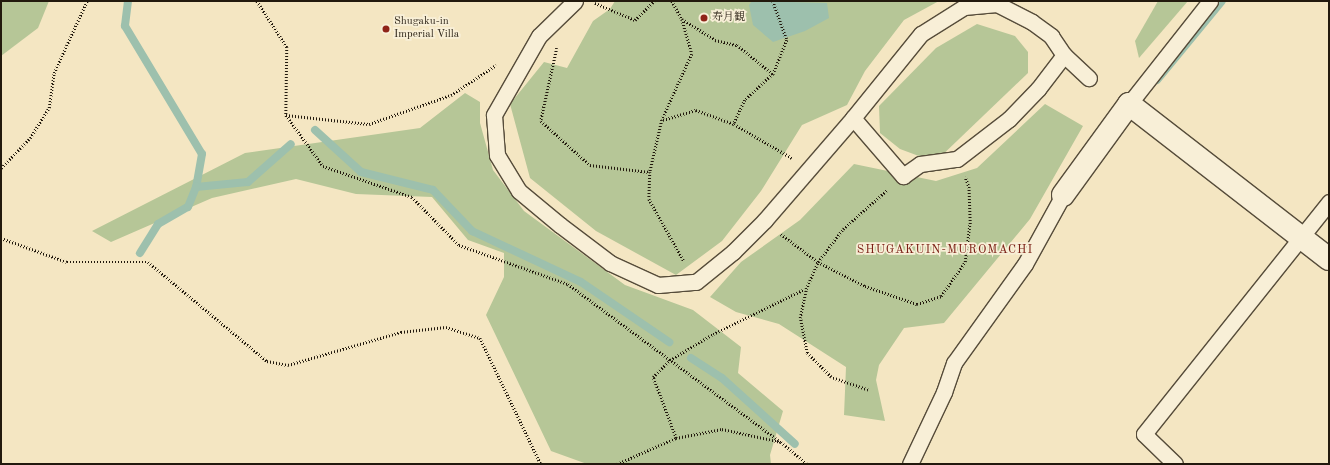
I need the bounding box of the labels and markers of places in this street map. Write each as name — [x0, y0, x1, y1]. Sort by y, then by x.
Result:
place label: 寿月観 — [712, 11, 745, 25]
marker: 寿月観 — [699, 13, 709, 23]
place label: Shugaku-in Imperial Villa — [394, 16, 459, 42]
marker: Shugaku-in Imperial Villa — [381, 24, 391, 34]

